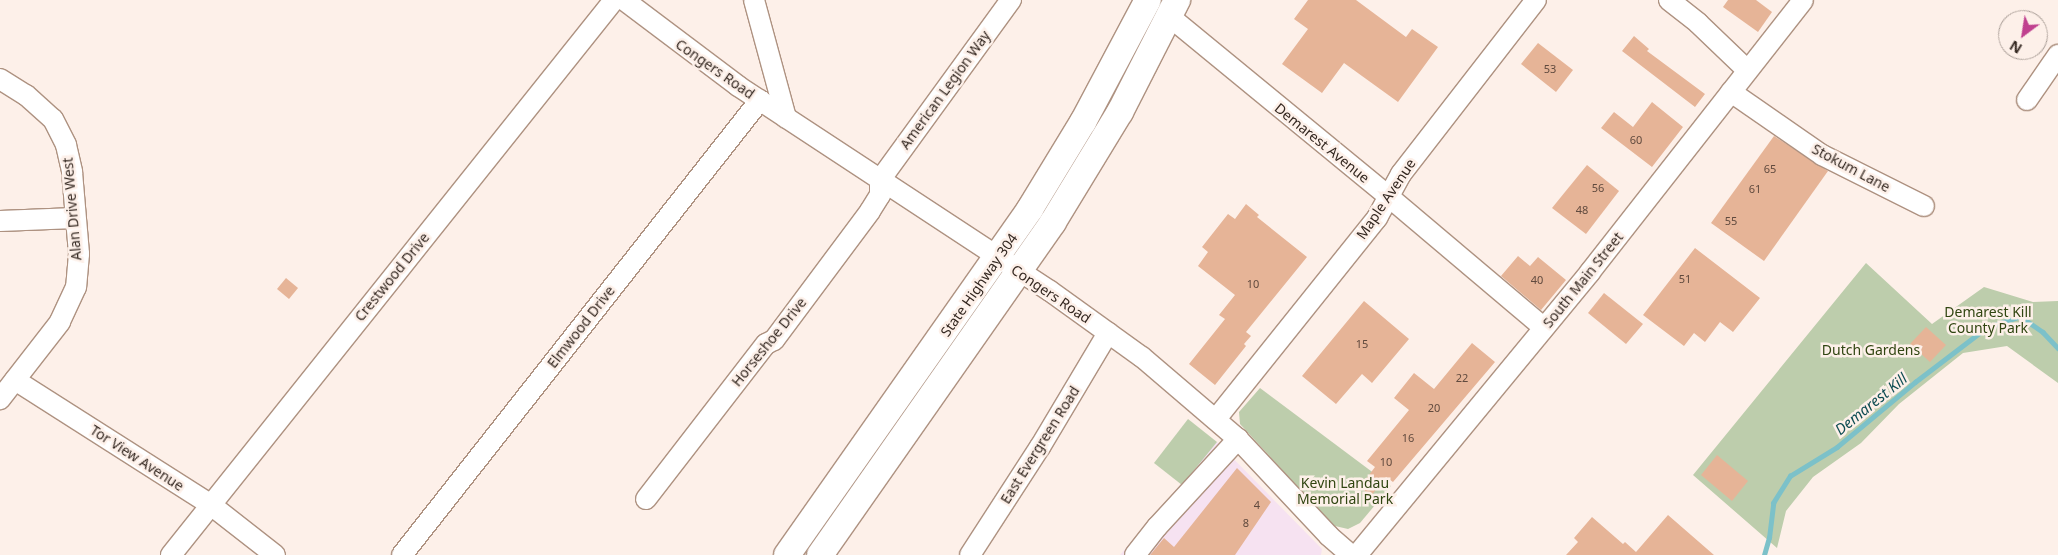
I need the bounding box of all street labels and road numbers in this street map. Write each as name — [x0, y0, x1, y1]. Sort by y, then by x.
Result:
street label: American Legion Way — [896, 28, 994, 152]
street label: Congers Road — [672, 36, 758, 102]
street label: Demarest Avenue — [1271, 100, 1373, 186]
street label: Stokum Lane — [1809, 140, 1893, 196]
street label: Maple Avenue — [1353, 156, 1419, 242]
street label: Alan Drive West — [59, 157, 85, 261]
street label: Crestwood Drive — [351, 229, 433, 325]
street label: South Main Street — [1539, 229, 1627, 331]
street label: State Highway 304 — [937, 230, 1021, 340]
street label: Congers Road — [1008, 261, 1094, 327]
street label: Elmwood Drive — [544, 283, 618, 371]
street label: Horseshoe Drive — [728, 294, 810, 390]
street label: East Evergreen Road — [997, 383, 1083, 507]
street label: Tor View Avenue — [87, 422, 187, 494]

